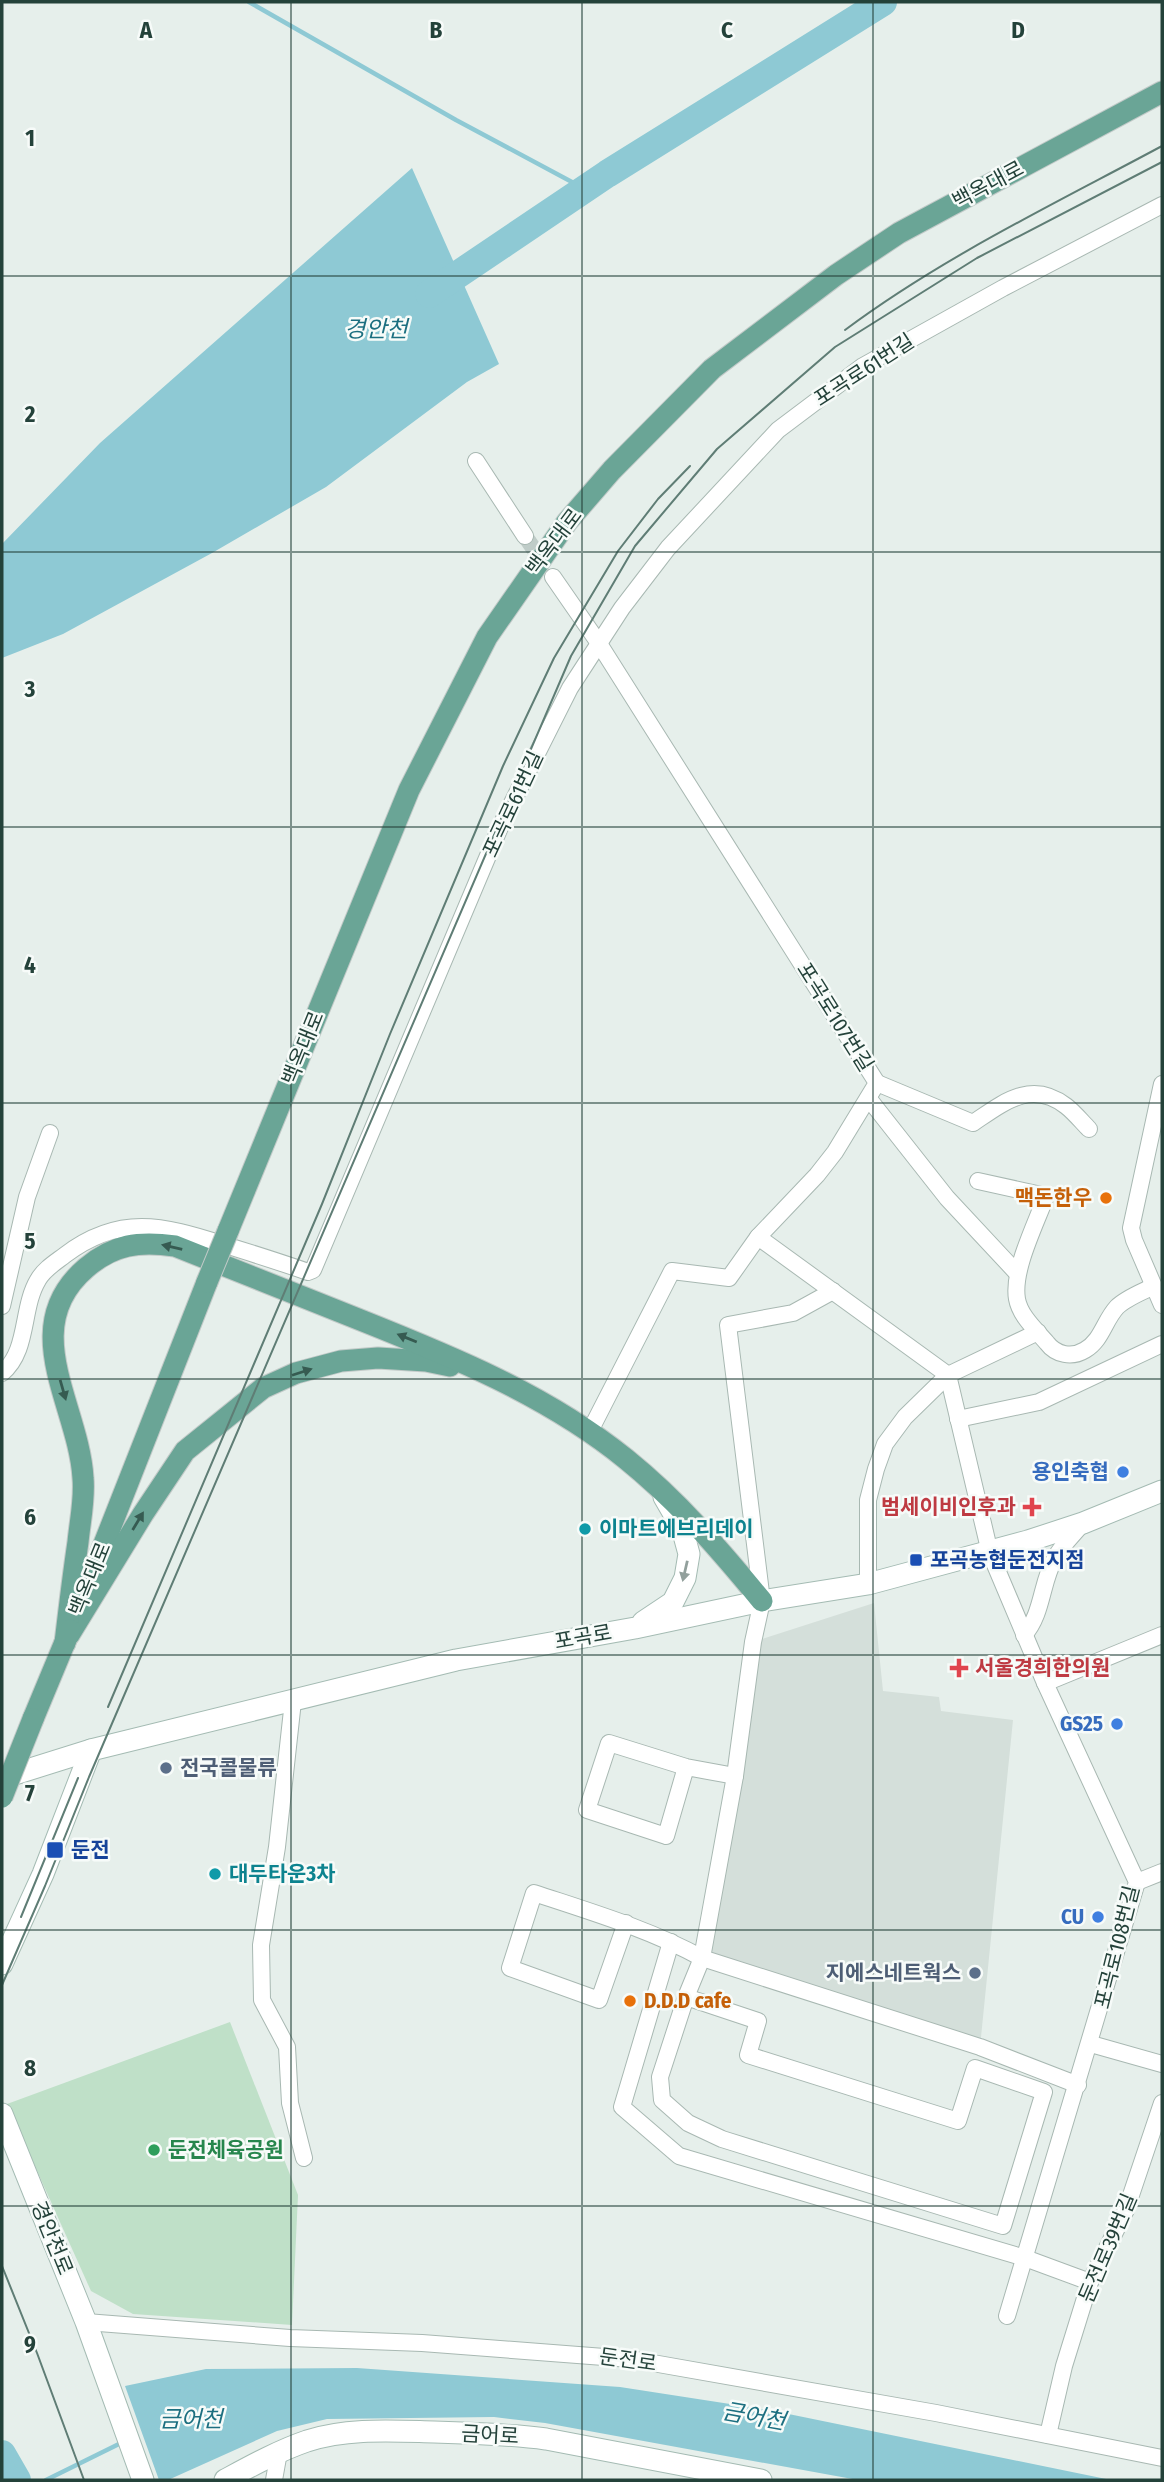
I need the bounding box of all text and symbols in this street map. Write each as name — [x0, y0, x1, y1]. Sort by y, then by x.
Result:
text: A — [139, 16, 153, 44]
text: B — [430, 16, 443, 44]
text: C — [721, 16, 733, 44]
text: D — [1011, 16, 1025, 44]
text: 1 — [25, 124, 35, 152]
street label: 백옥대로 — [948, 155, 1028, 215]
water label: 경안천 — [344, 315, 411, 343]
street label: 포곡로61번길 — [809, 328, 919, 412]
text: 2 — [24, 400, 36, 428]
street label: 백옥대로 — [520, 503, 588, 581]
text: 3 — [24, 675, 36, 703]
street label: 포곡로61번길 — [477, 747, 549, 861]
text: 4 — [24, 951, 36, 979]
street label: 포곡로107번길 — [791, 958, 879, 1076]
street label: 백옥대로 — [276, 1007, 330, 1089]
place label: 맥돈한우 — [1015, 1185, 1092, 1211]
marker: 맥돈한우 — [1098, 1190, 1114, 1206]
text: 5 — [24, 1227, 36, 1255]
one-way arrow — [161, 1241, 183, 1252]
one-way arrow — [396, 1333, 417, 1344]
one-way arrow — [292, 1366, 313, 1376]
one-way arrow — [59, 1380, 69, 1401]
place label: 용인축협 — [1032, 1459, 1109, 1485]
marker: 용인축협 — [1115, 1464, 1131, 1480]
place label: 범세이비인후과 — [881, 1494, 1016, 1520]
marker: 범세이비인후과 — [1022, 1497, 1042, 1517]
text: 6 — [24, 1503, 36, 1531]
one-way arrow — [132, 1512, 144, 1531]
place label: 이마트에브리데이 — [599, 1516, 754, 1542]
marker: 이마트에브리데이 — [577, 1521, 593, 1537]
street label: 백옥대로 — [63, 1538, 117, 1620]
place label: 포곡농협둔전지점 — [930, 1547, 1085, 1573]
marker: 포곡농협둔전지점 — [908, 1552, 924, 1568]
one-way arrow — [679, 1560, 690, 1582]
street label: 포곡로 — [552, 1619, 614, 1655]
place label: 서울경희한의원 — [975, 1655, 1110, 1681]
marker: 서울경희한의원 — [949, 1658, 969, 1678]
place label: GS25 — [1060, 1711, 1103, 1737]
marker: GS25 — [1109, 1716, 1125, 1732]
place label: 전국콜물류 — [180, 1755, 277, 1781]
marker: 전국콜물류 — [158, 1760, 174, 1776]
text: 7 — [25, 1779, 35, 1807]
place label: 둔전 — [71, 1837, 110, 1863]
marker: 둔전 — [45, 1840, 65, 1860]
place label: 대두타운3차 — [229, 1861, 336, 1887]
marker: 대두타운3차 — [207, 1866, 223, 1882]
street label: 포곡로108번길 — [1089, 1883, 1145, 2011]
place label: CU — [1061, 1904, 1084, 1930]
marker: CU — [1090, 1909, 1106, 1925]
place label: 지에스네트웍스 — [826, 1960, 961, 1986]
marker: 지에스네트웍스 — [967, 1965, 983, 1981]
place label: D.D.D cafe — [644, 1988, 732, 2014]
marker: D.D.D cafe — [622, 1993, 638, 2009]
text: 8 — [24, 2054, 36, 2082]
place label: 둔전체육공원 — [168, 2137, 284, 2163]
marker: 둔전체육공원 — [146, 2142, 162, 2158]
street label: 둔전로39번길 — [1073, 2190, 1143, 2306]
street label: 경안천로 — [25, 2197, 79, 2279]
text: 9 — [24, 2330, 36, 2358]
street label: 둔전로 — [597, 2343, 659, 2377]
water label: 금어천 — [720, 2397, 790, 2436]
water label: 금어천 — [159, 2405, 226, 2433]
street label: 금어로 — [460, 2421, 520, 2449]

